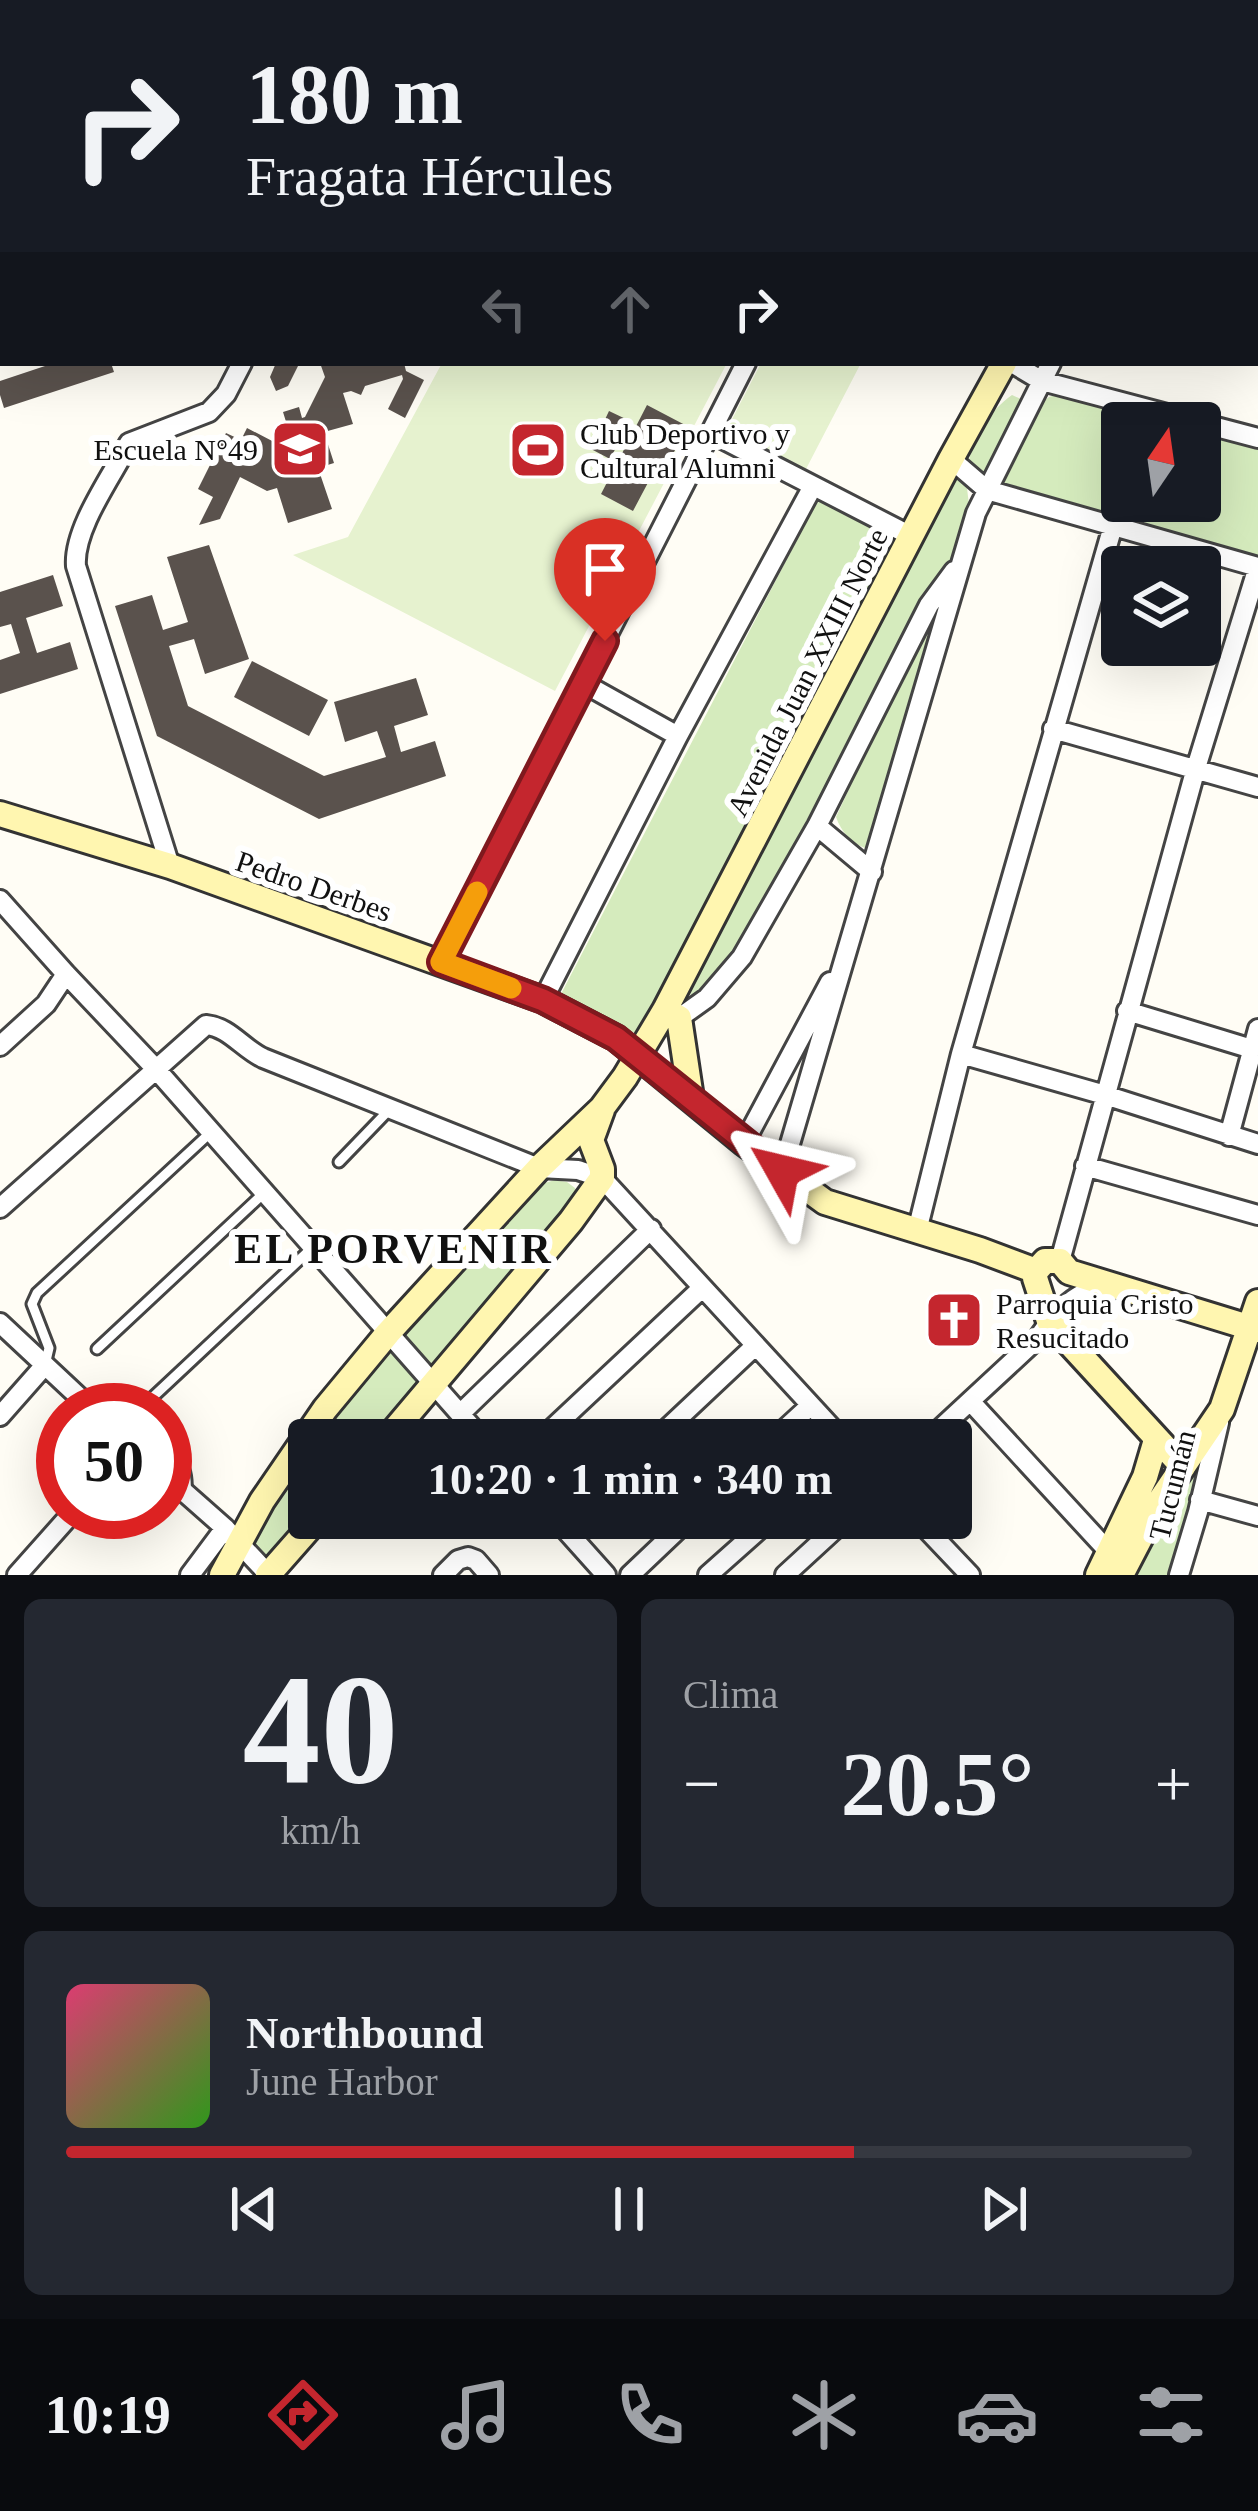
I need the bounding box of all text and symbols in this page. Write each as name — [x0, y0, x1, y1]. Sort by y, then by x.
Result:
icon: right — [48, 48, 204, 204]
text: 180 m — [246, 48, 463, 141]
text: Fragata Hércules — [246, 147, 613, 207]
icon: left — [471, 276, 537, 342]
icon: ahead — [597, 276, 663, 342]
icon: right — [723, 276, 789, 342]
north arrow — [1101, 402, 1221, 522]
map controls — [1101, 402, 1221, 666]
place label: Club Deportivo y Cultural Alumni — [580, 417, 790, 484]
school or university icon: Escuela N°49 — [269, 418, 331, 480]
sports icon: Club Deportivo y Cultural Alumni — [507, 419, 569, 481]
place label: Escuela N°49 — [94, 433, 258, 466]
pin — [554, 518, 656, 641]
street label: Avenida Juan XXIII Norte — [720, 523, 894, 821]
icon: arrive — [572, 536, 638, 602]
button: layers — [1101, 546, 1221, 666]
street label: Pedro Derbes — [232, 844, 396, 928]
position arrow — [719, 1108, 845, 1234]
district label: EL PORVENIR — [234, 1226, 554, 1272]
place label: Parroquia Cristo Resucitado — [996, 1287, 1193, 1354]
church icon: Parroquia Cristo Resucitado — [923, 1289, 985, 1351]
speed limit sign: 50 — [36, 1383, 192, 1539]
street label: Tucumán — [1142, 1427, 1202, 1543]
text: 10:20 · 1 min · 340 m — [428, 1454, 833, 1504]
text: 40 — [243, 1643, 399, 1816]
text: Clima — [683, 1673, 778, 1716]
text: 20.5° — [841, 1735, 1034, 1834]
text: − — [683, 1747, 720, 1820]
text: + — [1155, 1747, 1192, 1820]
text: km/h — [280, 1809, 361, 1852]
text: Northbound — [246, 2008, 484, 2058]
text: June Harbor — [246, 2060, 438, 2103]
icon: previous — [221, 2176, 287, 2242]
icon: pause — [596, 2176, 662, 2242]
icon: next — [971, 2176, 1037, 2242]
icon: directions — [261, 2373, 345, 2457]
icon: music — [434, 2373, 518, 2457]
icon: phone — [608, 2373, 692, 2457]
icon: climate — [782, 2373, 866, 2457]
icon: car — [955, 2373, 1039, 2457]
icon: filters — [1129, 2373, 1213, 2457]
text: 10:19 — [45, 2385, 171, 2445]

